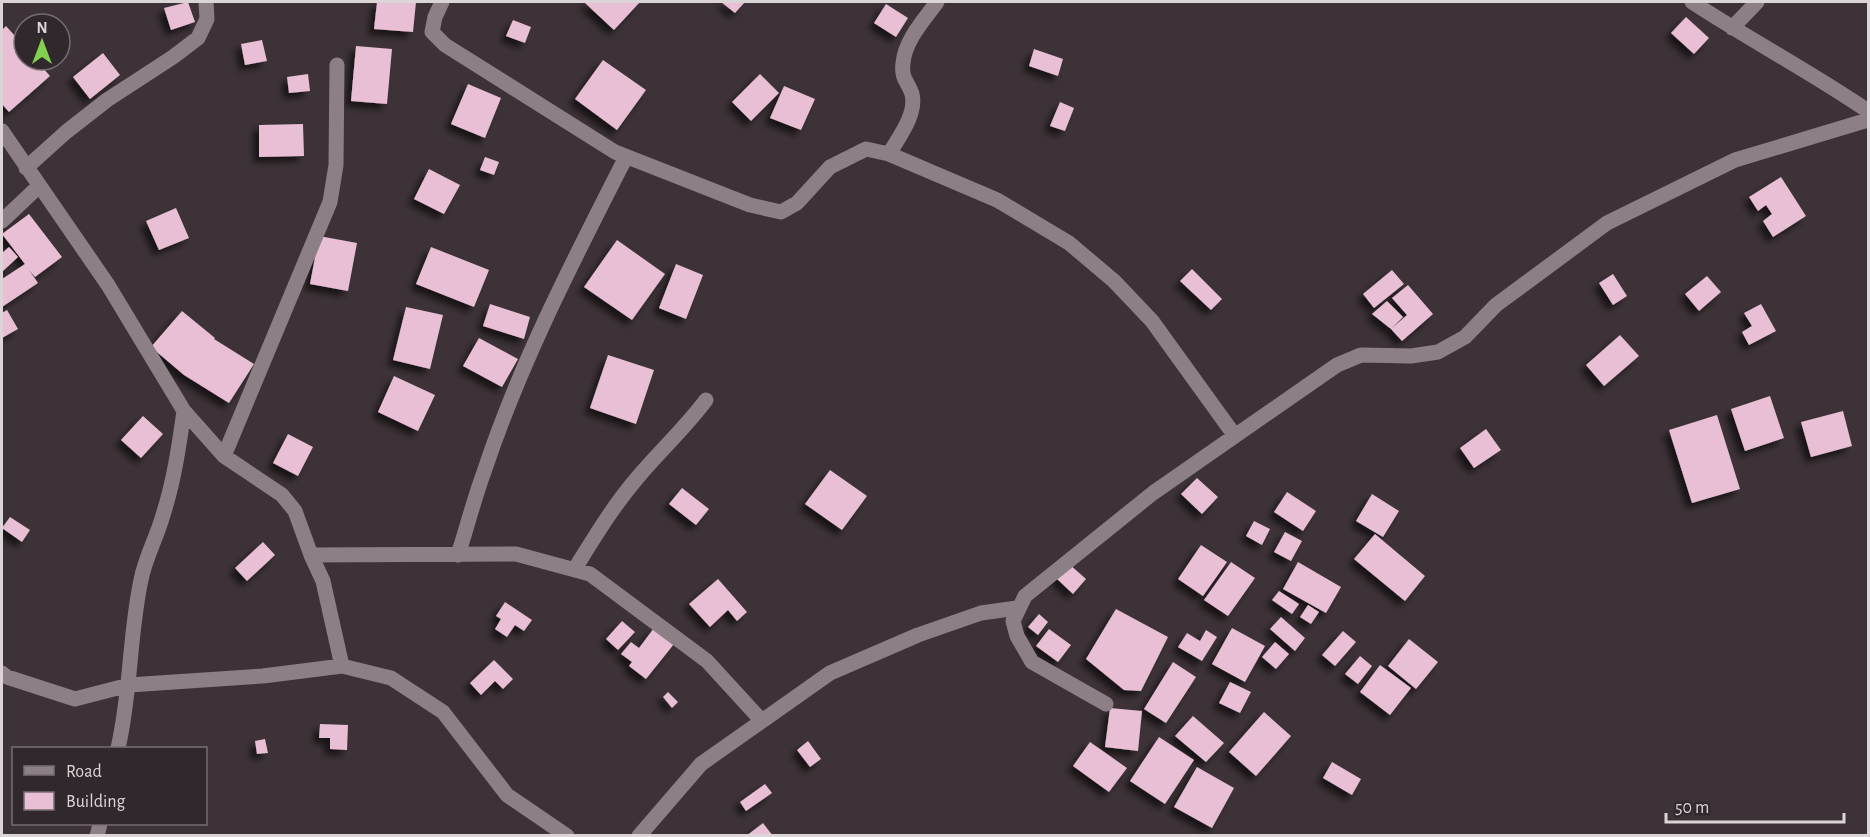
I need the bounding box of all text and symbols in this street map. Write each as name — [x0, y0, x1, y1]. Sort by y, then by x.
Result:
north arrow — [12, 12, 72, 72]
text: N — [36, 20, 48, 36]
legend — [12, 747, 207, 825]
text: Road — [66, 763, 102, 781]
scale bar — [1666, 786, 1844, 824]
text: Building — [66, 793, 126, 811]
text: 50 m — [1675, 799, 1709, 817]

